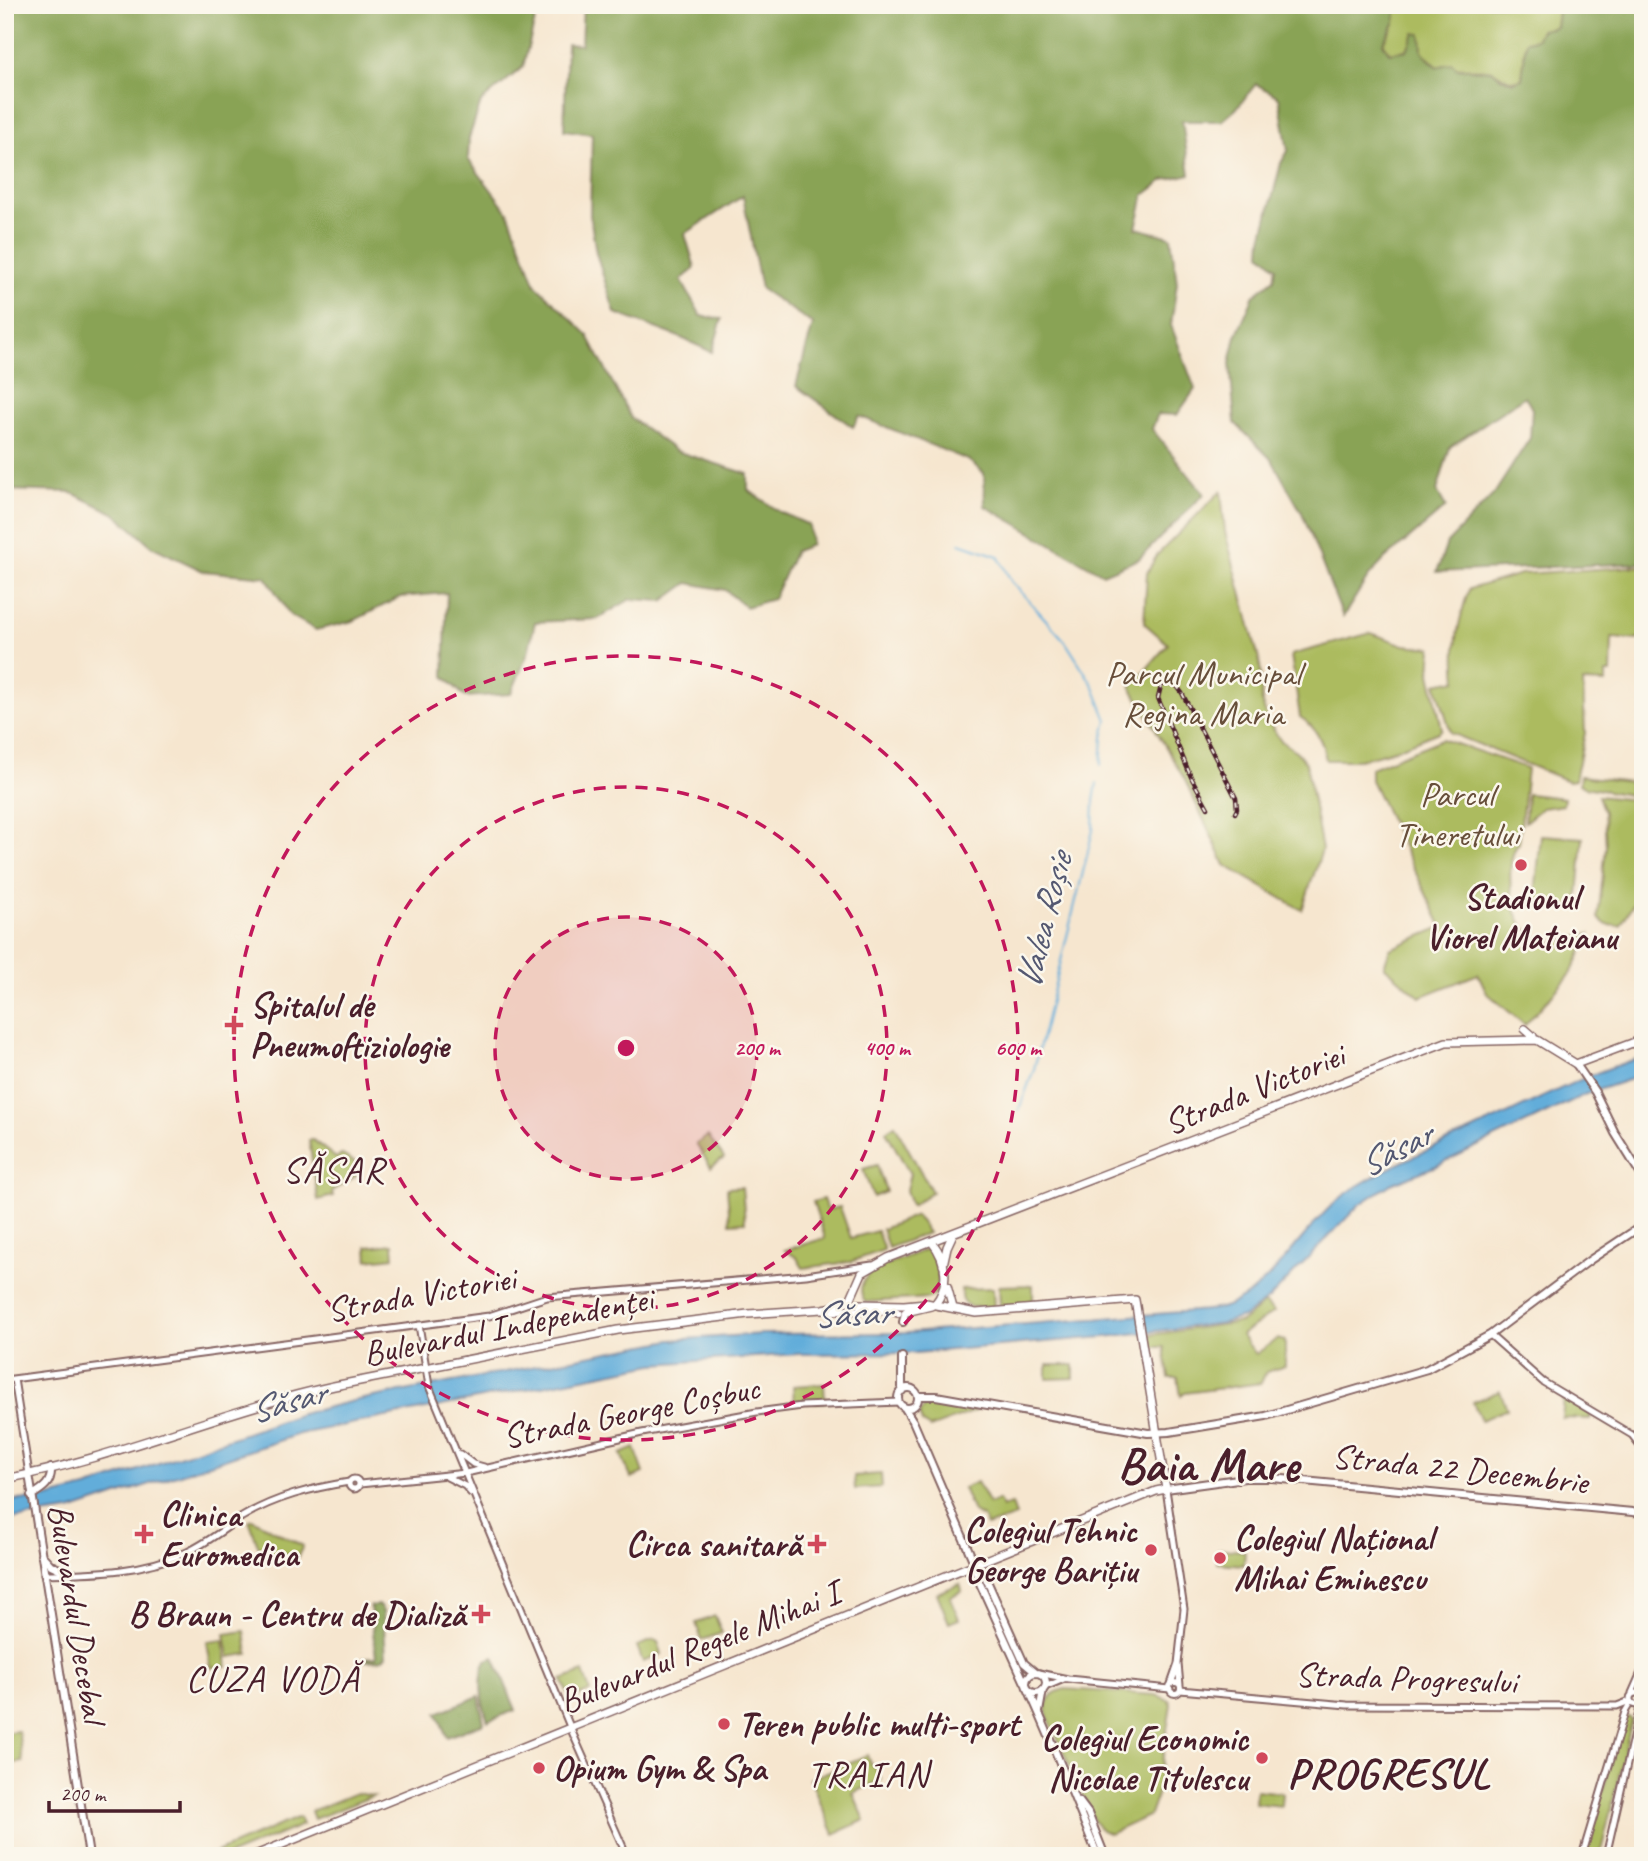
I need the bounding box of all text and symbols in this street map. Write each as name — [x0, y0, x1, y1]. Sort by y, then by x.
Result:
park label: Parcul Municipal Regina Maria — [1105, 651, 1307, 736]
park label: Parcul Tineretului — [1395, 772, 1523, 857]
water label: Valea Roșie — [1004, 844, 1084, 994]
marker: Stadionul Viorel Mateianu — [1513, 857, 1529, 873]
place label: Stadionul Viorel Mateianu — [1425, 875, 1620, 960]
place label: Spitalul de Pneumoftiziologie — [250, 983, 451, 1068]
marker: Spitalul de Pneumoftiziologie — [224, 1015, 244, 1035]
street label: Strada Victoriei — [1157, 1031, 1355, 1146]
text: 200 m — [734, 1035, 782, 1061]
text: 400 m — [864, 1035, 912, 1061]
text: 600 m — [995, 1035, 1043, 1061]
centre of rings — [614, 1036, 638, 1060]
water label: Săsar — [1350, 1108, 1445, 1187]
district label: SĂSAR — [283, 1146, 388, 1193]
street label: Strada Victoriei — [323, 1255, 523, 1333]
street label: Bulevardul Independenței — [360, 1275, 661, 1376]
water label: Săsar — [813, 1288, 897, 1338]
street label: Strada George Coșbuc — [499, 1365, 765, 1459]
water label: Săsar — [244, 1367, 335, 1434]
street label: Strada 22 Decembrie — [1330, 1433, 1592, 1505]
district label: Baia Mare — [1117, 1434, 1302, 1496]
place label: Clinica Euromedica — [160, 1492, 301, 1577]
street label: Bulevardul Decebal — [38, 1501, 117, 1731]
place label: Colegiul Tehnic George Barițiu — [964, 1508, 1140, 1593]
place label: Colegiul Național Mihai Eminescu — [1234, 1516, 1439, 1601]
place label: Circa sanitară — [626, 1522, 805, 1567]
marker: Clinica Euromedica — [134, 1524, 154, 1544]
marker: Circa sanitară — [807, 1534, 827, 1554]
marker: Colegiul Tehnic George Barițiu — [1143, 1542, 1159, 1558]
marker: Colegiul Național Mihai Eminescu — [1212, 1550, 1228, 1566]
street label: Bulevardul Regele Mihai I — [552, 1567, 853, 1724]
place label: B Braun - Centru de Dializă — [129, 1592, 469, 1637]
marker: B Braun - Centru de Dializă — [471, 1604, 491, 1624]
street label: Strada Progresului — [1295, 1652, 1522, 1705]
district label: CUZA VODĂ — [186, 1655, 365, 1702]
place label: Teren public multi-sport — [738, 1702, 1023, 1747]
marker: Teren public multi-sport — [716, 1716, 732, 1732]
place label: Colegiul Economic Nicolae Titulescu — [1041, 1716, 1251, 1801]
place label: Opium Gym & Spa — [553, 1746, 769, 1791]
district label: PROGRESUL — [1287, 1747, 1491, 1800]
district label: TRAIAN — [807, 1750, 933, 1797]
marker: Colegiul Economic Nicolae Titulescu — [1254, 1750, 1270, 1766]
marker: Opium Gym & Spa — [531, 1760, 547, 1776]
scale bar — [49, 1770, 180, 1814]
text: 200 m — [60, 1781, 107, 1807]

